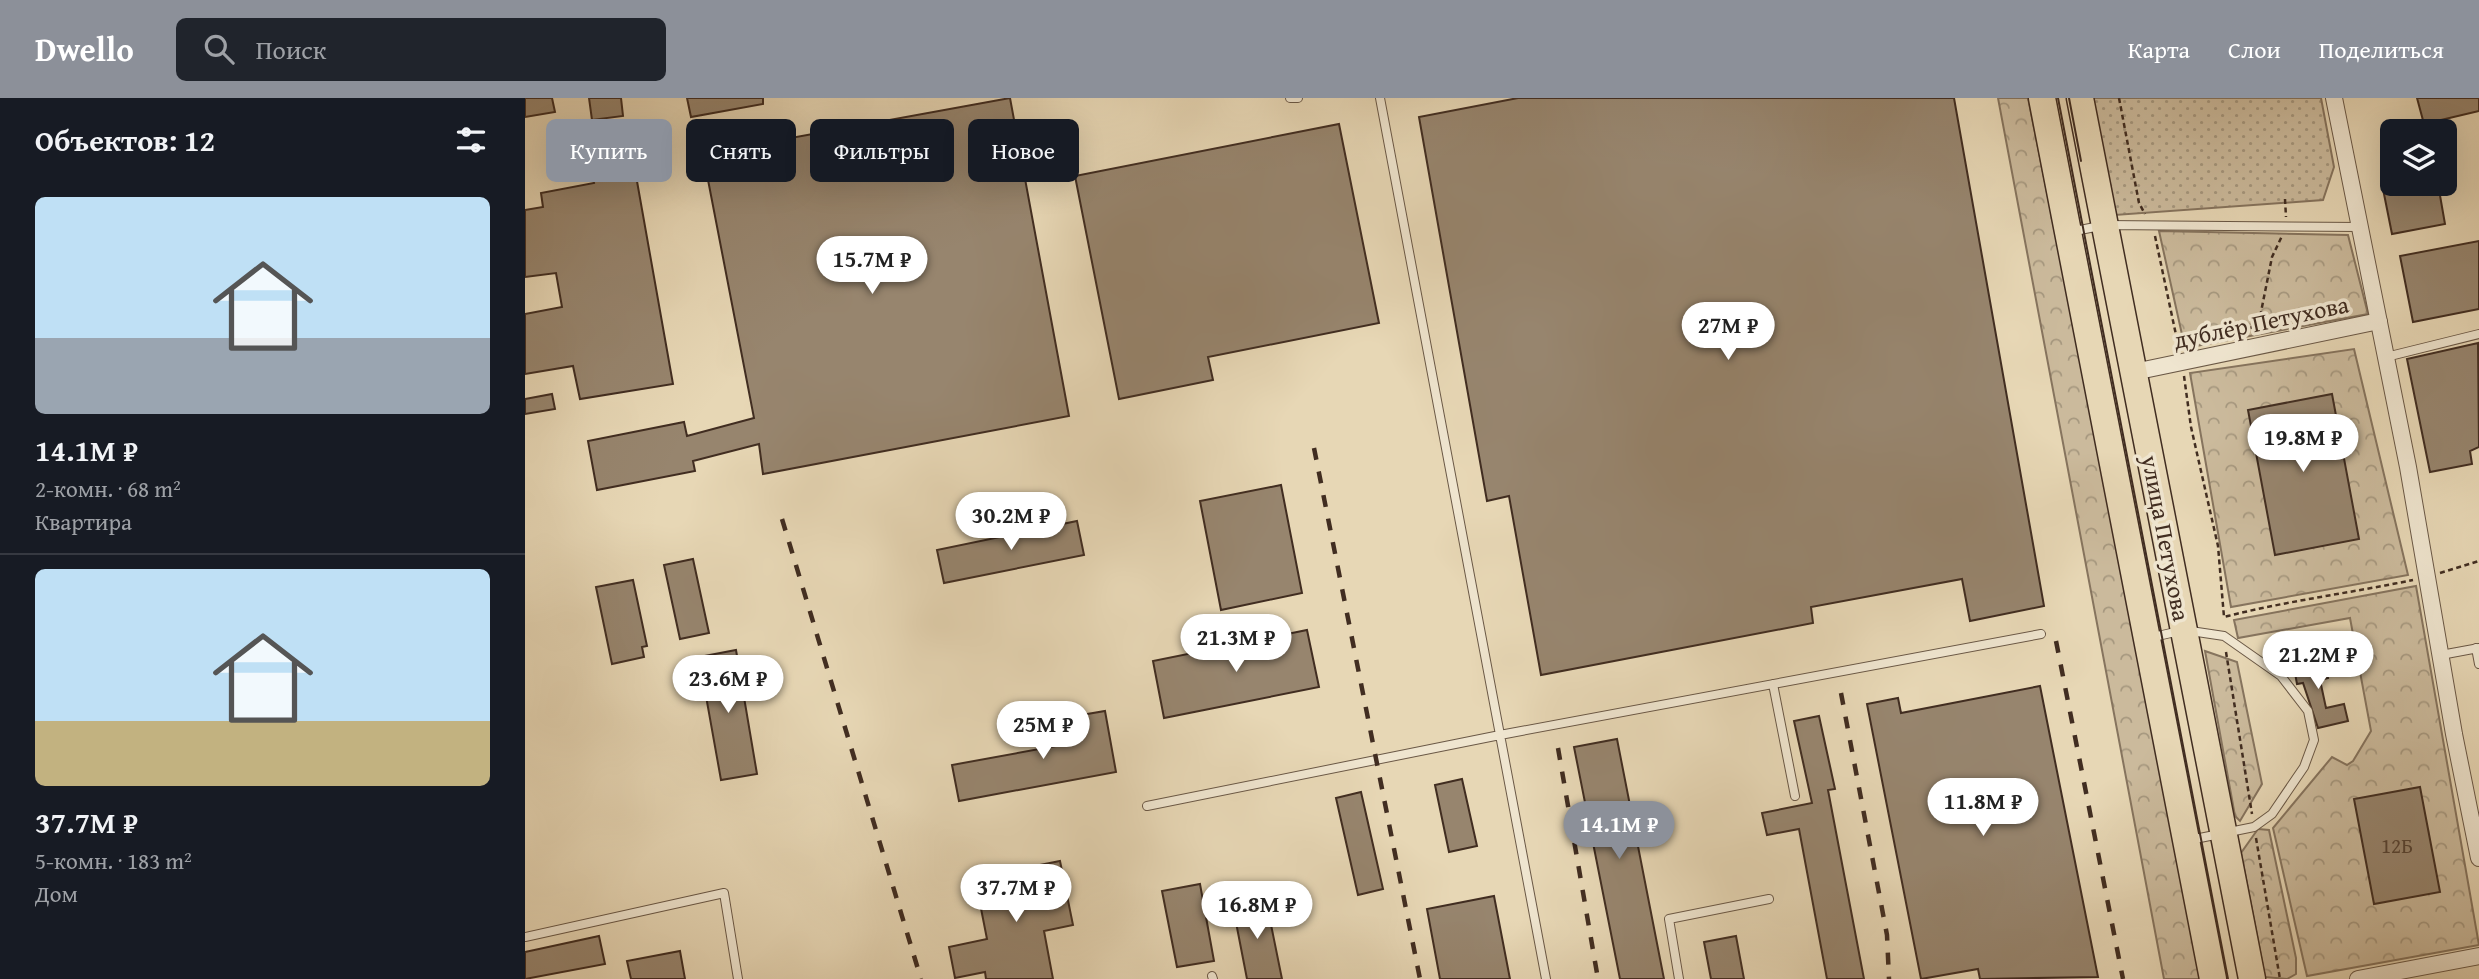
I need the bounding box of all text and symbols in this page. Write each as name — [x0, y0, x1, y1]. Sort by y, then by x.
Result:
search box — [176, 18, 666, 81]
text: Dwello — [35, 25, 134, 73]
icon: search — [200, 30, 238, 68]
text: Поиск — [256, 30, 326, 69]
text: Карта — [2128, 32, 2190, 67]
text: Слои — [2228, 32, 2281, 67]
text: Поделиться — [2319, 32, 2444, 67]
text: Объектов: 12 — [35, 118, 215, 162]
chip: Купить — [546, 119, 672, 182]
chip: Снять — [686, 119, 796, 182]
chip: Фильтры — [810, 119, 954, 182]
chip: Новое — [968, 119, 1079, 182]
map controls — [2380, 119, 2457, 196]
button: layers — [2380, 119, 2457, 196]
icon: filters — [452, 121, 490, 159]
pin: 15.7M ₽ — [807, 236, 937, 296]
text: 15.7M ₽ — [832, 242, 912, 275]
icon: home — [200, 243, 326, 369]
street label: дублёр Петухова — [2170, 286, 2352, 358]
pin: 27M ₽ — [1679, 302, 1777, 362]
text: 27M ₽ — [1698, 308, 1758, 341]
pin: 19.8M ₽ — [2238, 414, 2368, 474]
text: 19.8M ₽ — [2263, 420, 2343, 453]
text: 14.1M ₽ — [35, 428, 138, 472]
street label: улица Петухова — [2133, 451, 2199, 624]
text: 2-комн. · 68 m² — [35, 472, 181, 505]
pin: 30.2M ₽ — [946, 492, 1076, 552]
text: 30.2M ₽ — [971, 498, 1051, 531]
text: Квартира — [35, 505, 132, 538]
pin: 21.3M ₽ — [1171, 614, 1301, 674]
icon: home — [200, 615, 326, 741]
text: 21.3M ₽ — [1196, 620, 1276, 653]
pin: 21.2M ₽ — [2253, 632, 2383, 691]
text: 21.2M ₽ — [2278, 637, 2358, 670]
pin: 23.6M ₽ — [663, 656, 793, 715]
text: 23.6M ₽ — [688, 661, 768, 694]
pin: 25M ₽ — [994, 702, 1092, 761]
text: 25M ₽ — [1013, 707, 1073, 740]
pin: 11.8M ₽ — [1918, 778, 2048, 838]
text: 11.8M ₽ — [1943, 784, 2023, 817]
text: 37.7M ₽ — [35, 800, 138, 844]
pin: 14.1M ₽ — [1554, 802, 1684, 861]
text: 14.1M ₽ — [1579, 807, 1659, 840]
house number: 12Б — [2381, 830, 2413, 861]
text: 5-комн. · 183 m² — [35, 844, 192, 877]
pin: 37.7M ₽ — [951, 864, 1081, 924]
text: 37.7M ₽ — [976, 870, 1056, 903]
text: Дом — [35, 877, 78, 910]
pin: 16.8M ₽ — [1192, 882, 1322, 941]
text: 16.8M ₽ — [1217, 887, 1297, 920]

